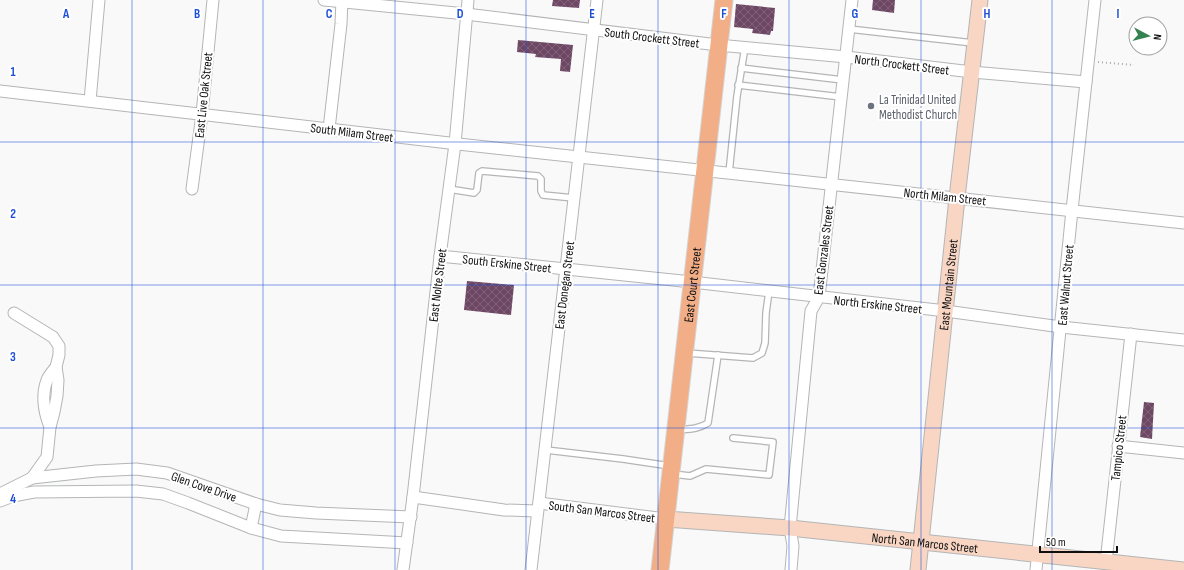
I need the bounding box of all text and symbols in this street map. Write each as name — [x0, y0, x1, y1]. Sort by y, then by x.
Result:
text: A — [62, 6, 70, 22]
text: B — [194, 6, 200, 22]
text: C — [326, 6, 333, 22]
text: D — [457, 6, 464, 22]
text: E — [589, 6, 595, 22]
text: F — [721, 6, 727, 22]
text: G — [852, 6, 859, 22]
text: H — [984, 6, 991, 22]
text: I — [1117, 6, 1120, 22]
north arrow — [1128, 16, 1168, 56]
street label: South Crockett Street — [603, 24, 700, 52]
text: N — [1151, 33, 1164, 41]
street label: East Live Oak Street — [192, 51, 216, 139]
street label: North Crockett Street — [854, 51, 950, 79]
text: 1 — [10, 64, 16, 80]
place label: La Trinidad United Methodist Church — [879, 92, 957, 123]
marker: La Trinidad United Methodist Church — [866, 101, 876, 111]
street label: South Milam Street — [310, 120, 394, 146]
street label: North Milam Street — [903, 185, 987, 209]
street label: East Gonzales Street — [811, 205, 837, 296]
text: 2 — [10, 206, 16, 222]
street label: East Mountain Street — [936, 238, 962, 331]
street label: East Donegan Street — [552, 240, 578, 330]
street label: East Walnut Street — [1055, 244, 1077, 326]
street label: East Nolte Street — [426, 247, 450, 323]
street label: East Court Street — [681, 247, 705, 323]
street label: South Erskine Street — [462, 251, 552, 277]
street label: North Erskine Street — [833, 292, 923, 318]
text: 3 — [10, 349, 16, 365]
street label: Tampico Street — [1108, 415, 1130, 482]
street label: Glen Cove Drive — [169, 468, 239, 506]
text: 4 — [10, 491, 16, 507]
street label: South San Marcos Street — [548, 498, 656, 526]
scale bar — [1040, 528, 1117, 554]
street label: North San Marcos Street — [871, 530, 979, 557]
text: 50 m — [1046, 535, 1066, 550]

